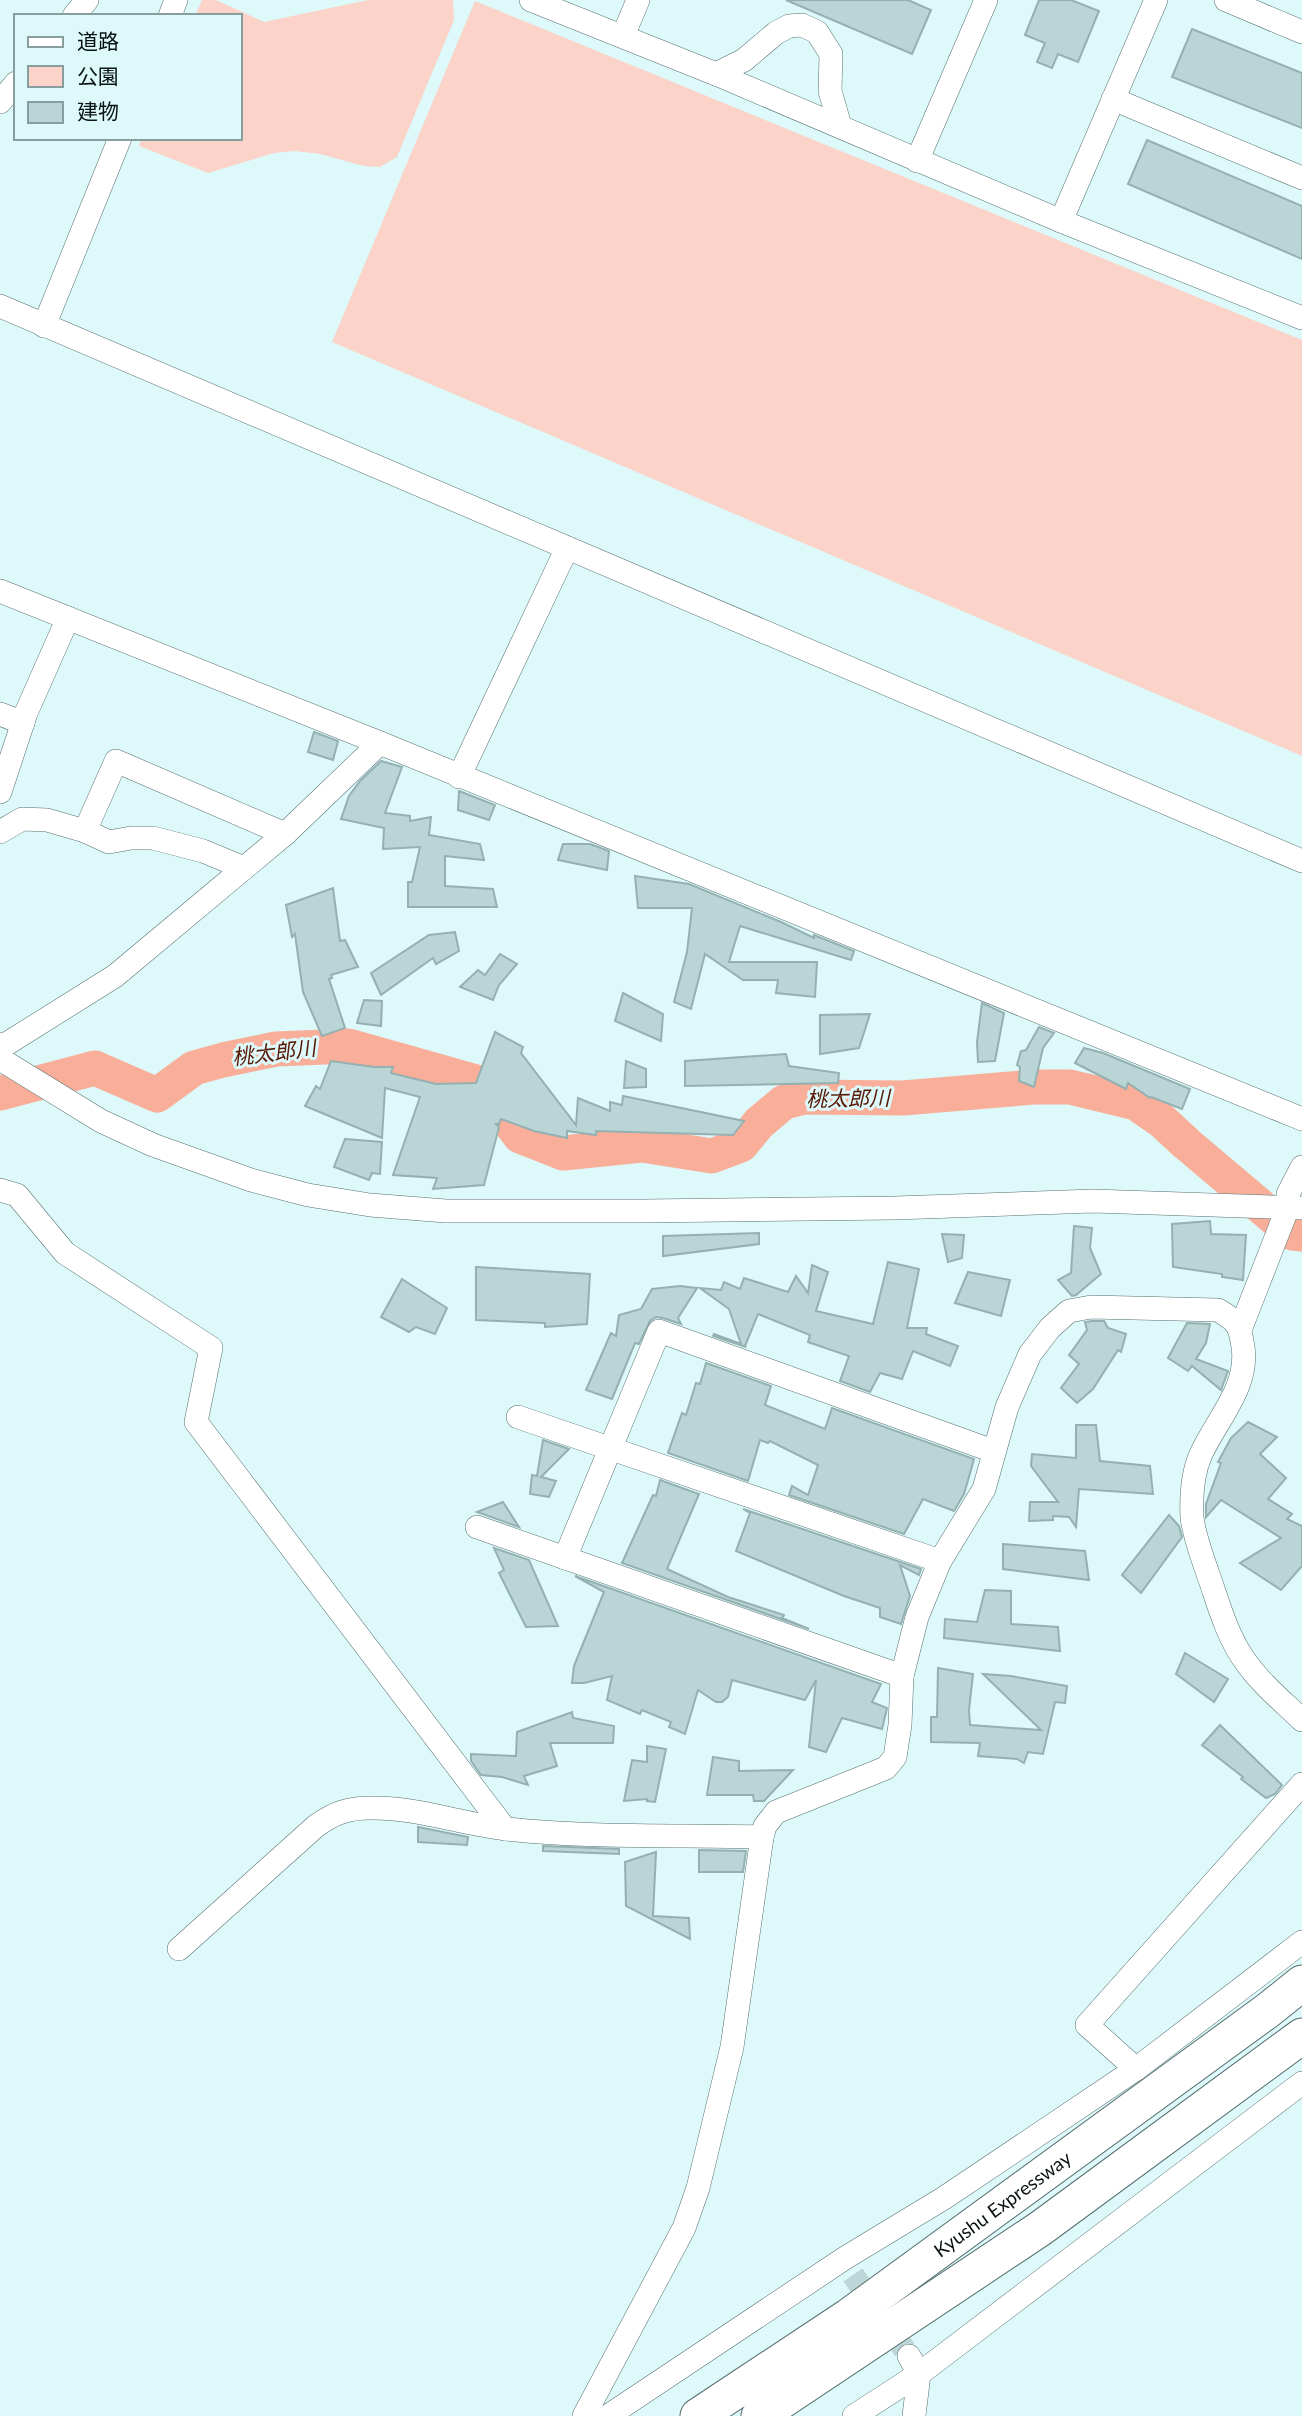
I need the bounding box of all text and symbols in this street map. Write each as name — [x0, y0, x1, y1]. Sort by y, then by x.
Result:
legend — [14, 14, 242, 140]
text: 道路 — [77, 28, 119, 53]
text: 公園 — [77, 63, 119, 88]
text: 建物 — [77, 98, 119, 123]
water label: 桃太郎川 — [231, 1034, 319, 1069]
water label: 桃太郎川 — [806, 1084, 892, 1111]
street label: Kyushu Expressway — [929, 2146, 1075, 2261]

